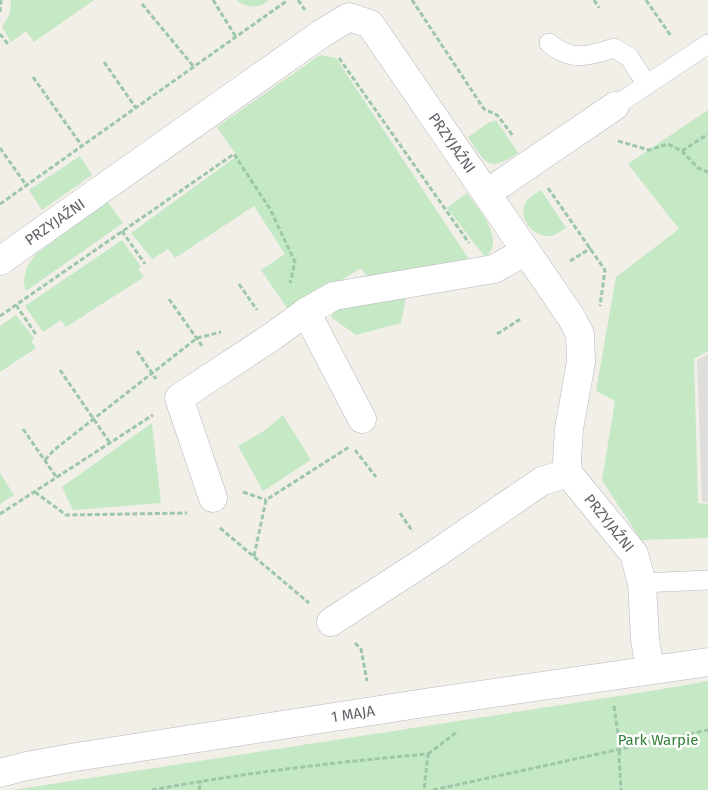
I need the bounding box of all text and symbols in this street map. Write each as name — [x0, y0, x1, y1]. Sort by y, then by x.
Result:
street label: PRZYJAŹNI — [425, 109, 479, 177]
street label: PRZYJAŹNI — [21, 195, 89, 249]
street label: PRZYJAŹNI — [580, 490, 638, 556]
street label: 1 MAJA — [330, 702, 376, 726]
park label: Park Warpie — [618, 731, 698, 749]

